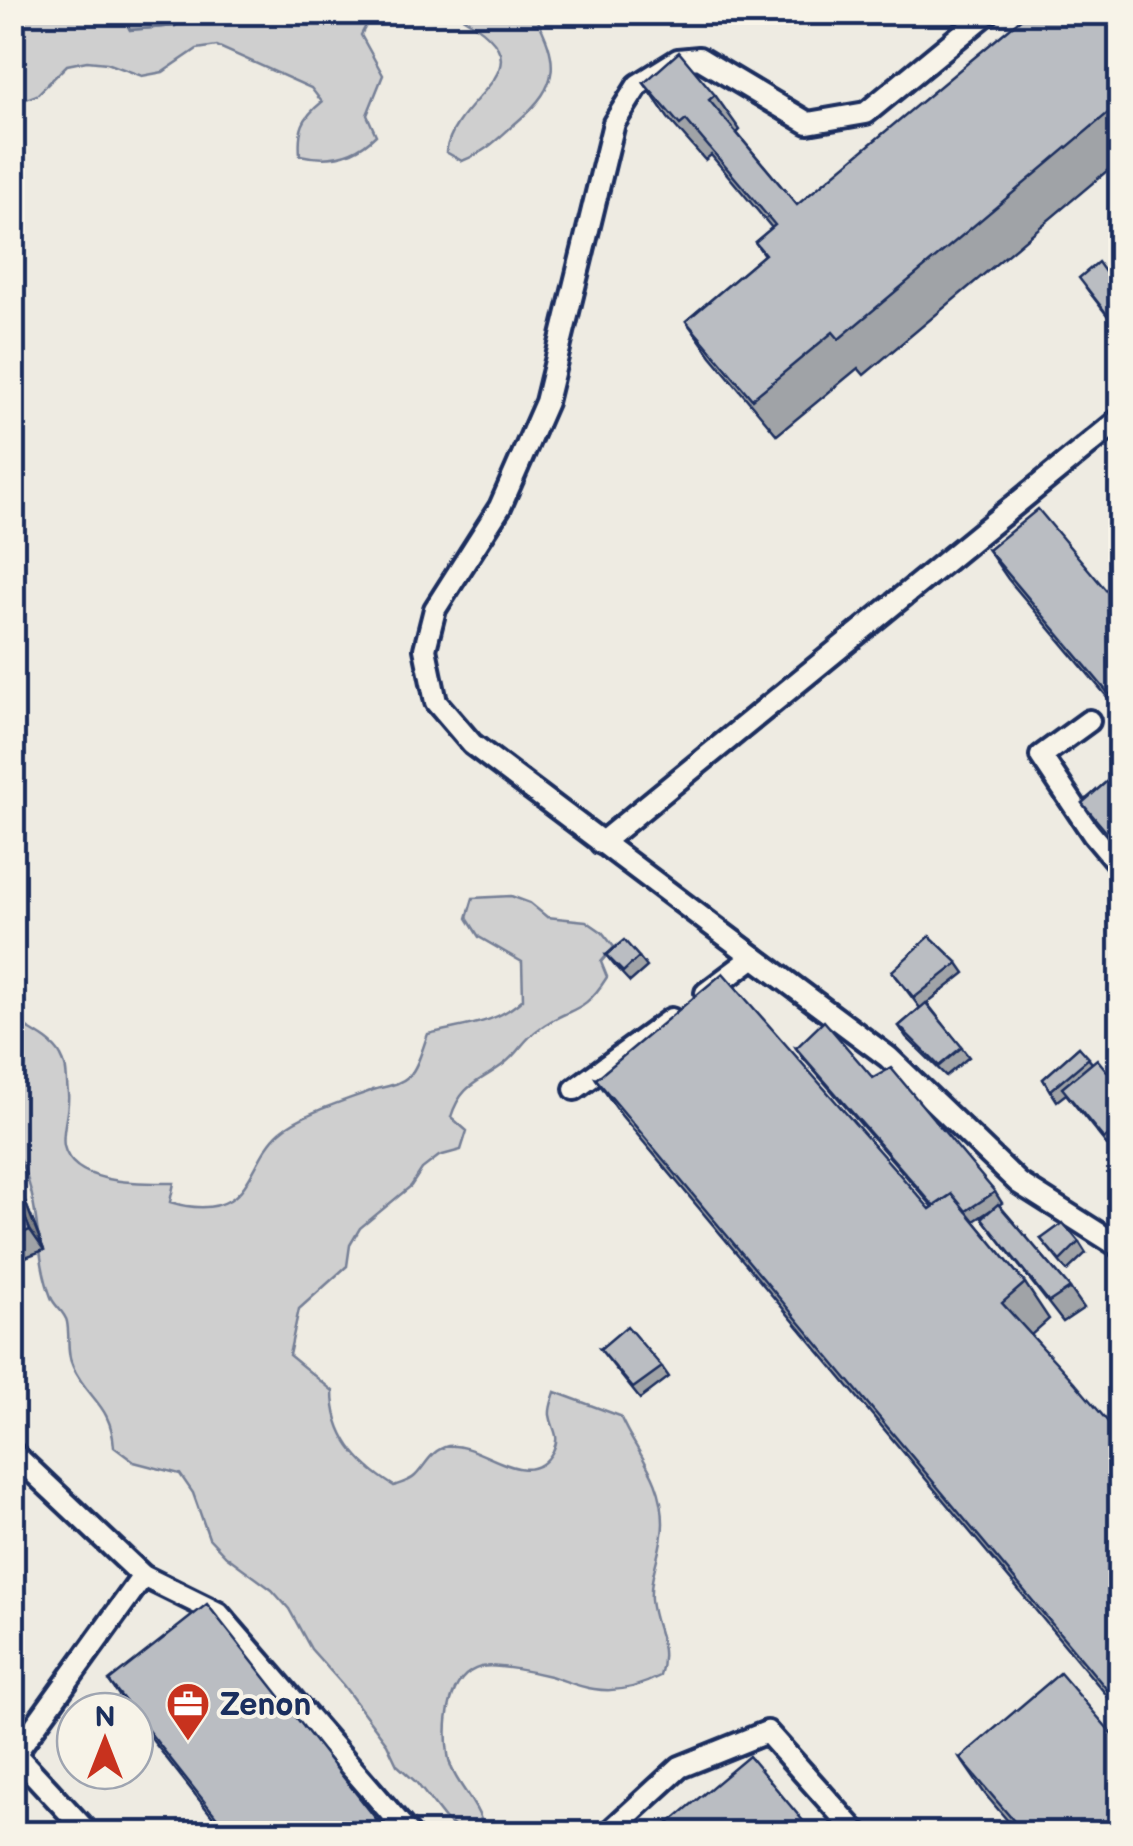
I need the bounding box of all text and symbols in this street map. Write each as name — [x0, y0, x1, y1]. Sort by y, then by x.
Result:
office icon: Zenon — [165, 1681, 211, 1742]
place label: Zenon — [220, 1686, 311, 1725]
north arrow — [55, 1691, 155, 1791]
text: N — [94, 1701, 116, 1734]

